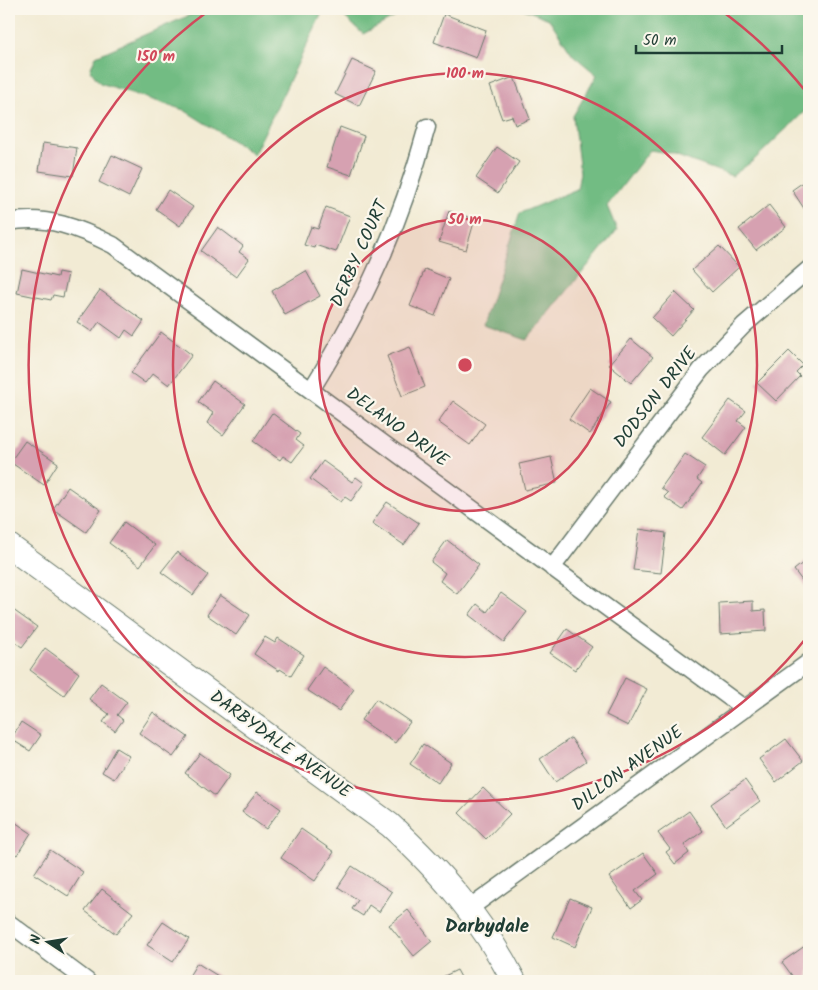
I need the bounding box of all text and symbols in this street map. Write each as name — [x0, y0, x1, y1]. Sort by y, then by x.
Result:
scale bar — [636, 22, 782, 54]
text: 50 m — [643, 29, 677, 53]
text: 150 m — [137, 45, 175, 69]
text: 100 m — [446, 62, 484, 86]
street label: DERBY COURT — [323, 195, 397, 312]
text: 50 m — [447, 208, 482, 232]
street label: DODSON DRIVE — [607, 341, 705, 455]
centre of rings — [456, 356, 474, 374]
street label: DELANO DRIVE — [339, 381, 455, 476]
street label: DARBYDALE AVENUE — [203, 683, 357, 807]
street label: DILLON AVENUE — [566, 718, 690, 819]
district label: Darbydale — [445, 912, 529, 942]
north arrow — [22, 918, 72, 968]
text: N — [25, 933, 48, 946]

